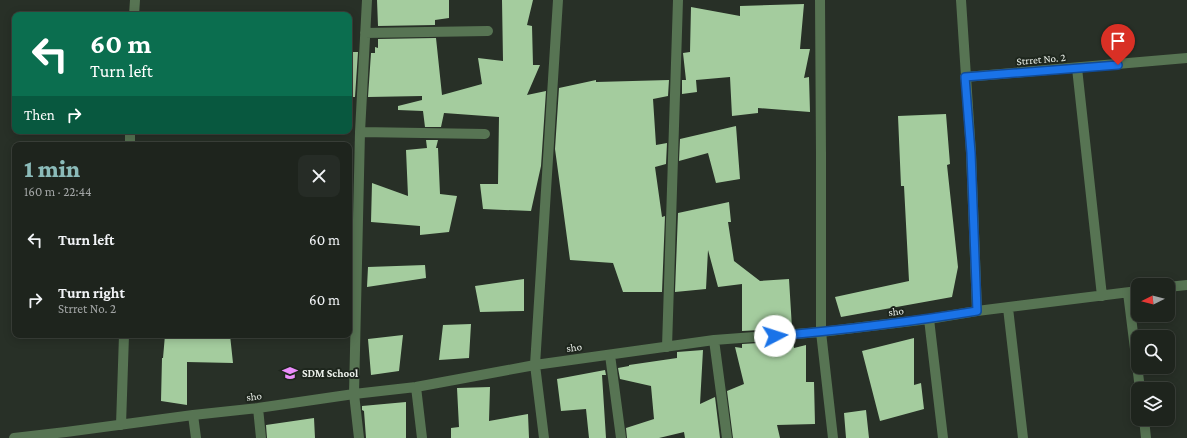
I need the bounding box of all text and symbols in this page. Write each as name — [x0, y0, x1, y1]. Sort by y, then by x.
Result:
pin — [1101, 24, 1135, 65]
icon: left — [24, 28, 76, 80]
text: 60 m — [90, 28, 151, 59]
icon: arrive — [1107, 30, 1129, 52]
street label: Strret No. 2 — [1016, 51, 1066, 67]
text: Turn left — [90, 61, 153, 81]
icon: right — [63, 104, 85, 126]
text: Then — [24, 107, 55, 123]
text: 1 min — [24, 155, 80, 182]
button: close — [298, 155, 340, 197]
text: 160 m · 22:44 — [24, 184, 92, 199]
icon: left — [24, 229, 46, 251]
text: Turn left — [58, 232, 114, 248]
text: 60 m — [309, 232, 340, 248]
north arrow — [1131, 278, 1175, 322]
map controls — [1131, 278, 1175, 426]
text: Turn right — [58, 285, 125, 301]
icon: right — [24, 289, 46, 311]
text: 60 m — [309, 292, 340, 308]
text: Strret No. 2 — [58, 301, 116, 316]
street label: sho — [887, 304, 905, 318]
position arrow — [754, 315, 796, 357]
button: search — [1131, 330, 1175, 374]
street label: sho — [565, 340, 583, 354]
school or university icon: SDM School — [281, 364, 299, 382]
place label: SDM School — [302, 367, 359, 379]
button: layers — [1131, 382, 1175, 426]
street label: sho — [245, 389, 263, 403]

